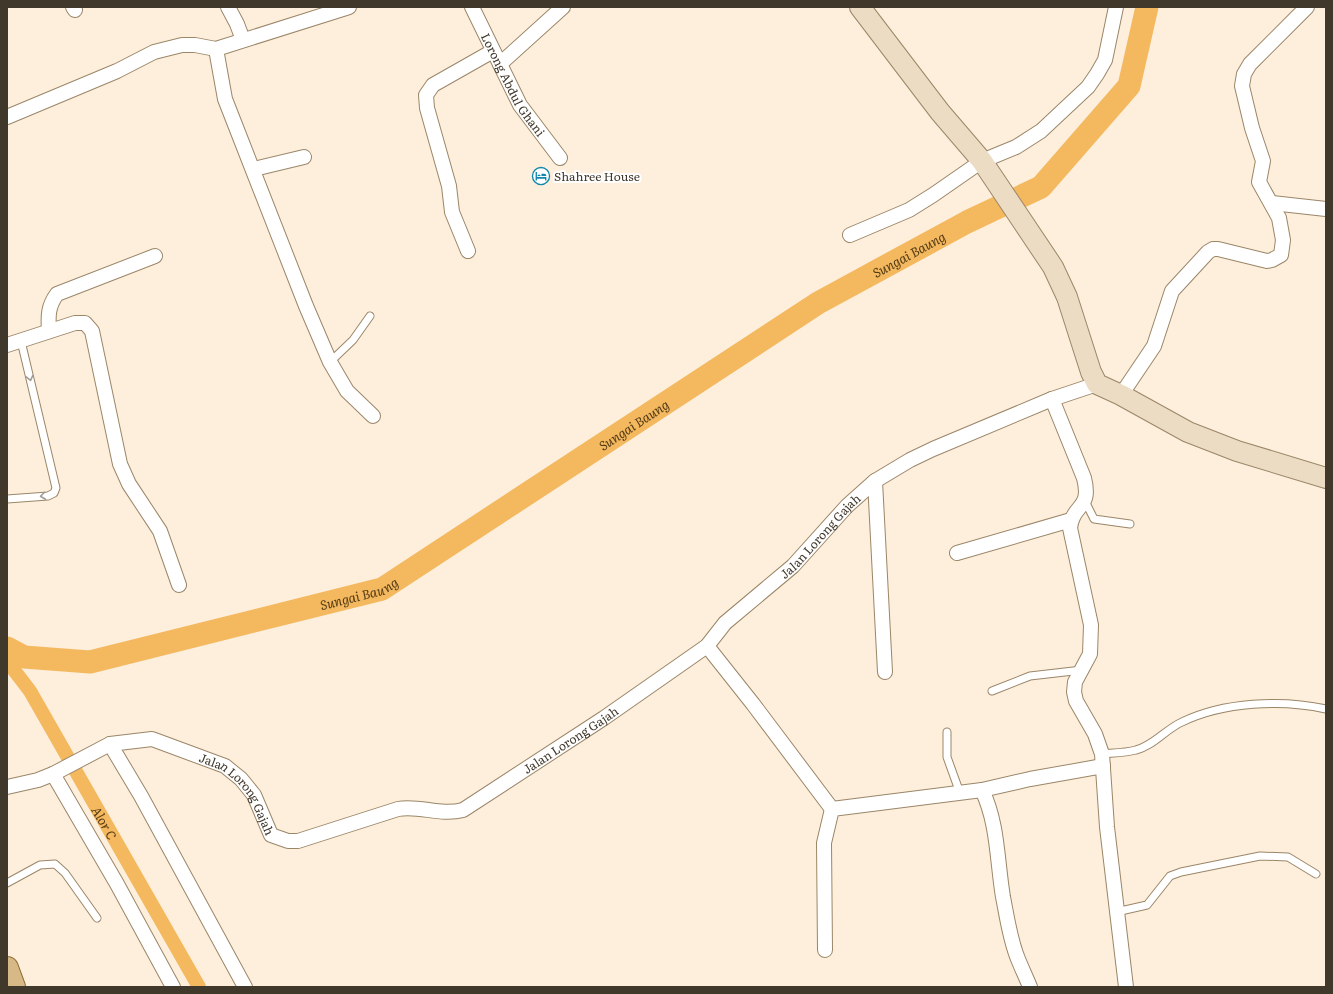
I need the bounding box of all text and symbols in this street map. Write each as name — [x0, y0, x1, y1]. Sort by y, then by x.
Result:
street label: Lorong Abdul Ghani — [477, 30, 550, 140]
hotel icon: Shahree House — [531, 166, 551, 186]
place label: Shahree House — [554, 167, 640, 185]
water label: Sungai Baung — [869, 226, 949, 281]
one-way arrow — [25, 375, 33, 382]
water label: Sungai Baung — [594, 394, 672, 454]
street label: Jalan Lorong Gajah — [776, 489, 864, 583]
one-way arrow — [40, 492, 46, 501]
water label: Sungai Baung — [318, 572, 401, 614]
street label: Jalan Lorong Gajah — [519, 702, 622, 778]
street label: Jalan Lorong Gajah — [197, 748, 279, 838]
water label: Alor C — [88, 802, 122, 843]

